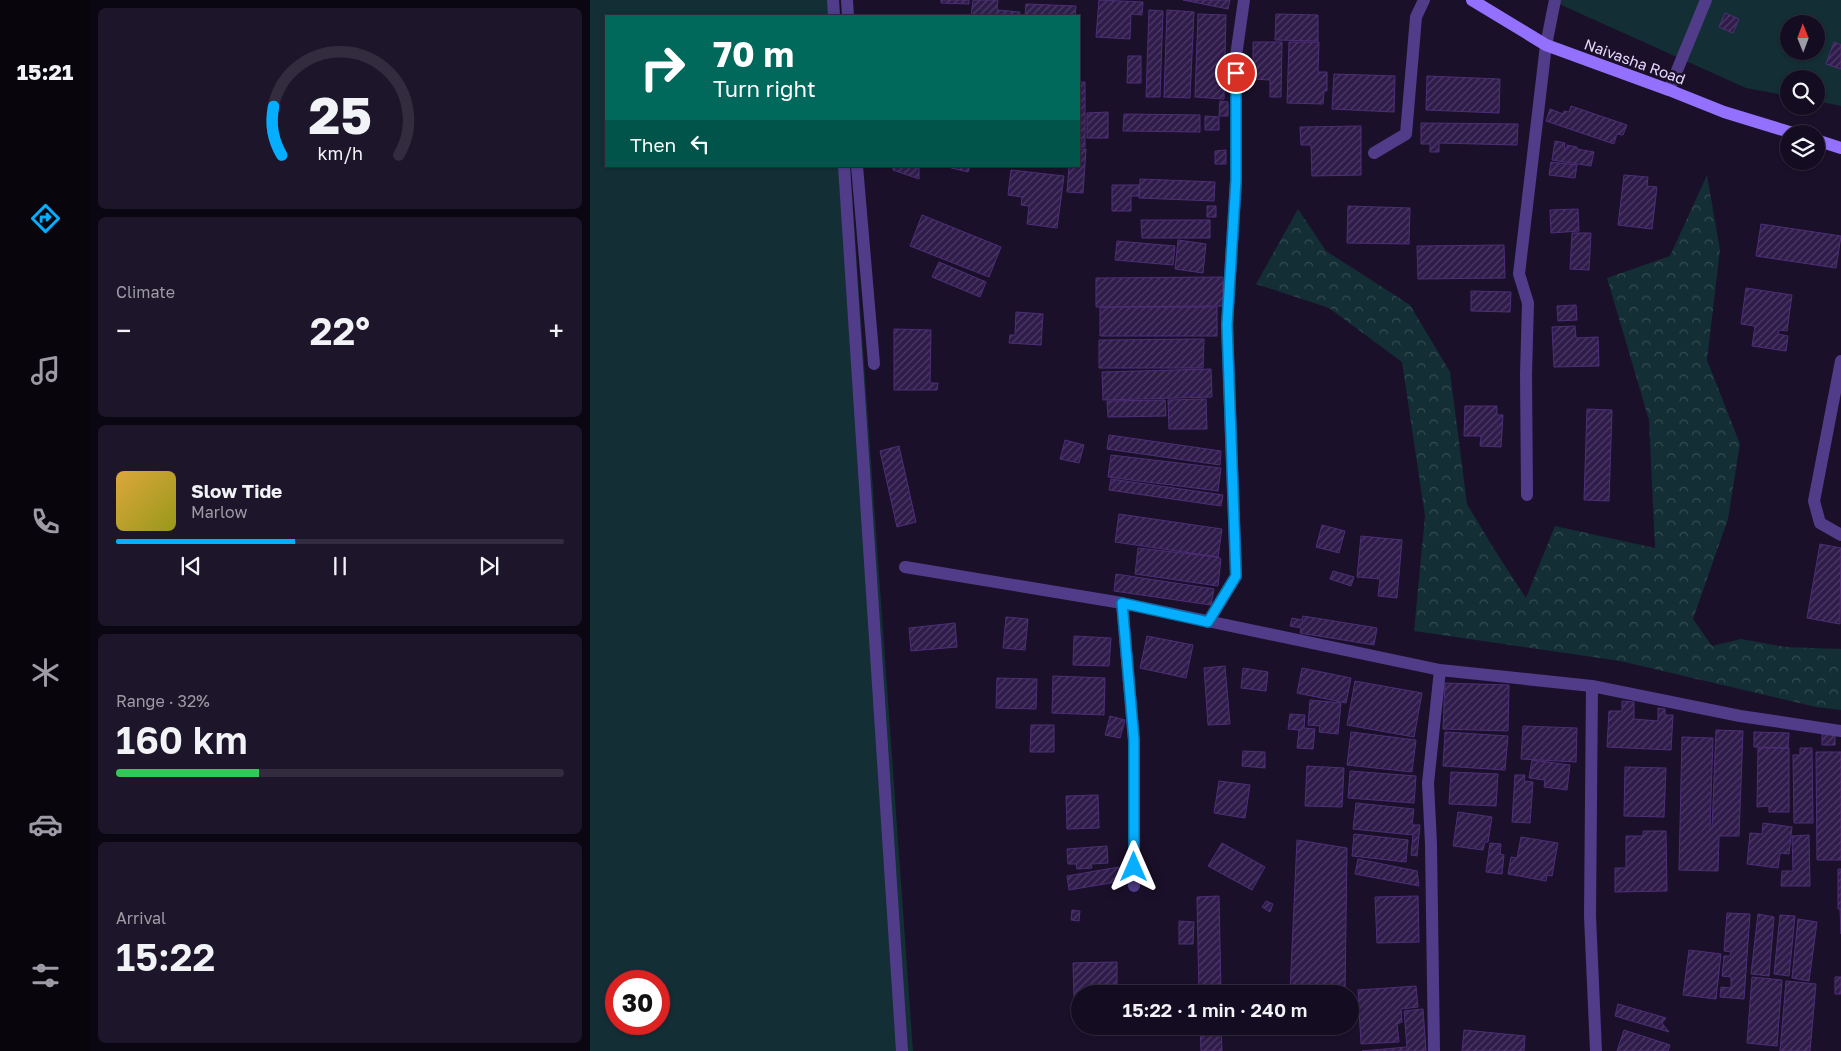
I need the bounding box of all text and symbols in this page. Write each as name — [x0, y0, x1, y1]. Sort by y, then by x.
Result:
north arrow — [1780, 15, 1825, 60]
map controls — [1780, 15, 1825, 170]
text: 70 m — [713, 33, 794, 75]
street label: Naivasha Road — [1582, 34, 1688, 88]
icon: right — [630, 35, 695, 100]
pin — [1215, 52, 1257, 94]
text: 15:21 — [17, 58, 73, 85]
icon: arrive — [1222, 59, 1250, 87]
button: search — [1780, 70, 1825, 115]
text: Turn right — [713, 75, 816, 102]
text: 25 — [308, 83, 372, 145]
button: layers — [1780, 125, 1825, 170]
icon: left — [686, 130, 714, 158]
text: Then — [630, 133, 676, 156]
text: km/h — [317, 142, 363, 164]
icon: directions — [28, 201, 63, 236]
text: Climate — [116, 282, 175, 302]
text: 22° — [310, 308, 370, 353]
text: − — [116, 314, 131, 347]
text: + — [549, 314, 564, 347]
icon: music — [28, 353, 63, 388]
text: Slow Tide — [191, 479, 282, 502]
text: Marlow — [191, 502, 247, 522]
icon: phone — [28, 504, 63, 539]
icon: previous — [177, 552, 205, 580]
icon: pause — [326, 552, 354, 580]
icon: next — [475, 552, 503, 580]
icon: climate — [28, 655, 63, 690]
text: Range · 32% — [116, 691, 210, 711]
text: 160 km — [116, 717, 248, 762]
icon: car — [28, 807, 63, 842]
position arrow — [1107, 840, 1159, 892]
text: Arrival — [116, 908, 166, 928]
text: 15:22 — [116, 934, 215, 979]
icon: filters — [28, 958, 63, 993]
speed limit sign: 30 — [605, 970, 670, 1035]
text: 15:22 · 1 min · 240 m — [1123, 998, 1307, 1021]

